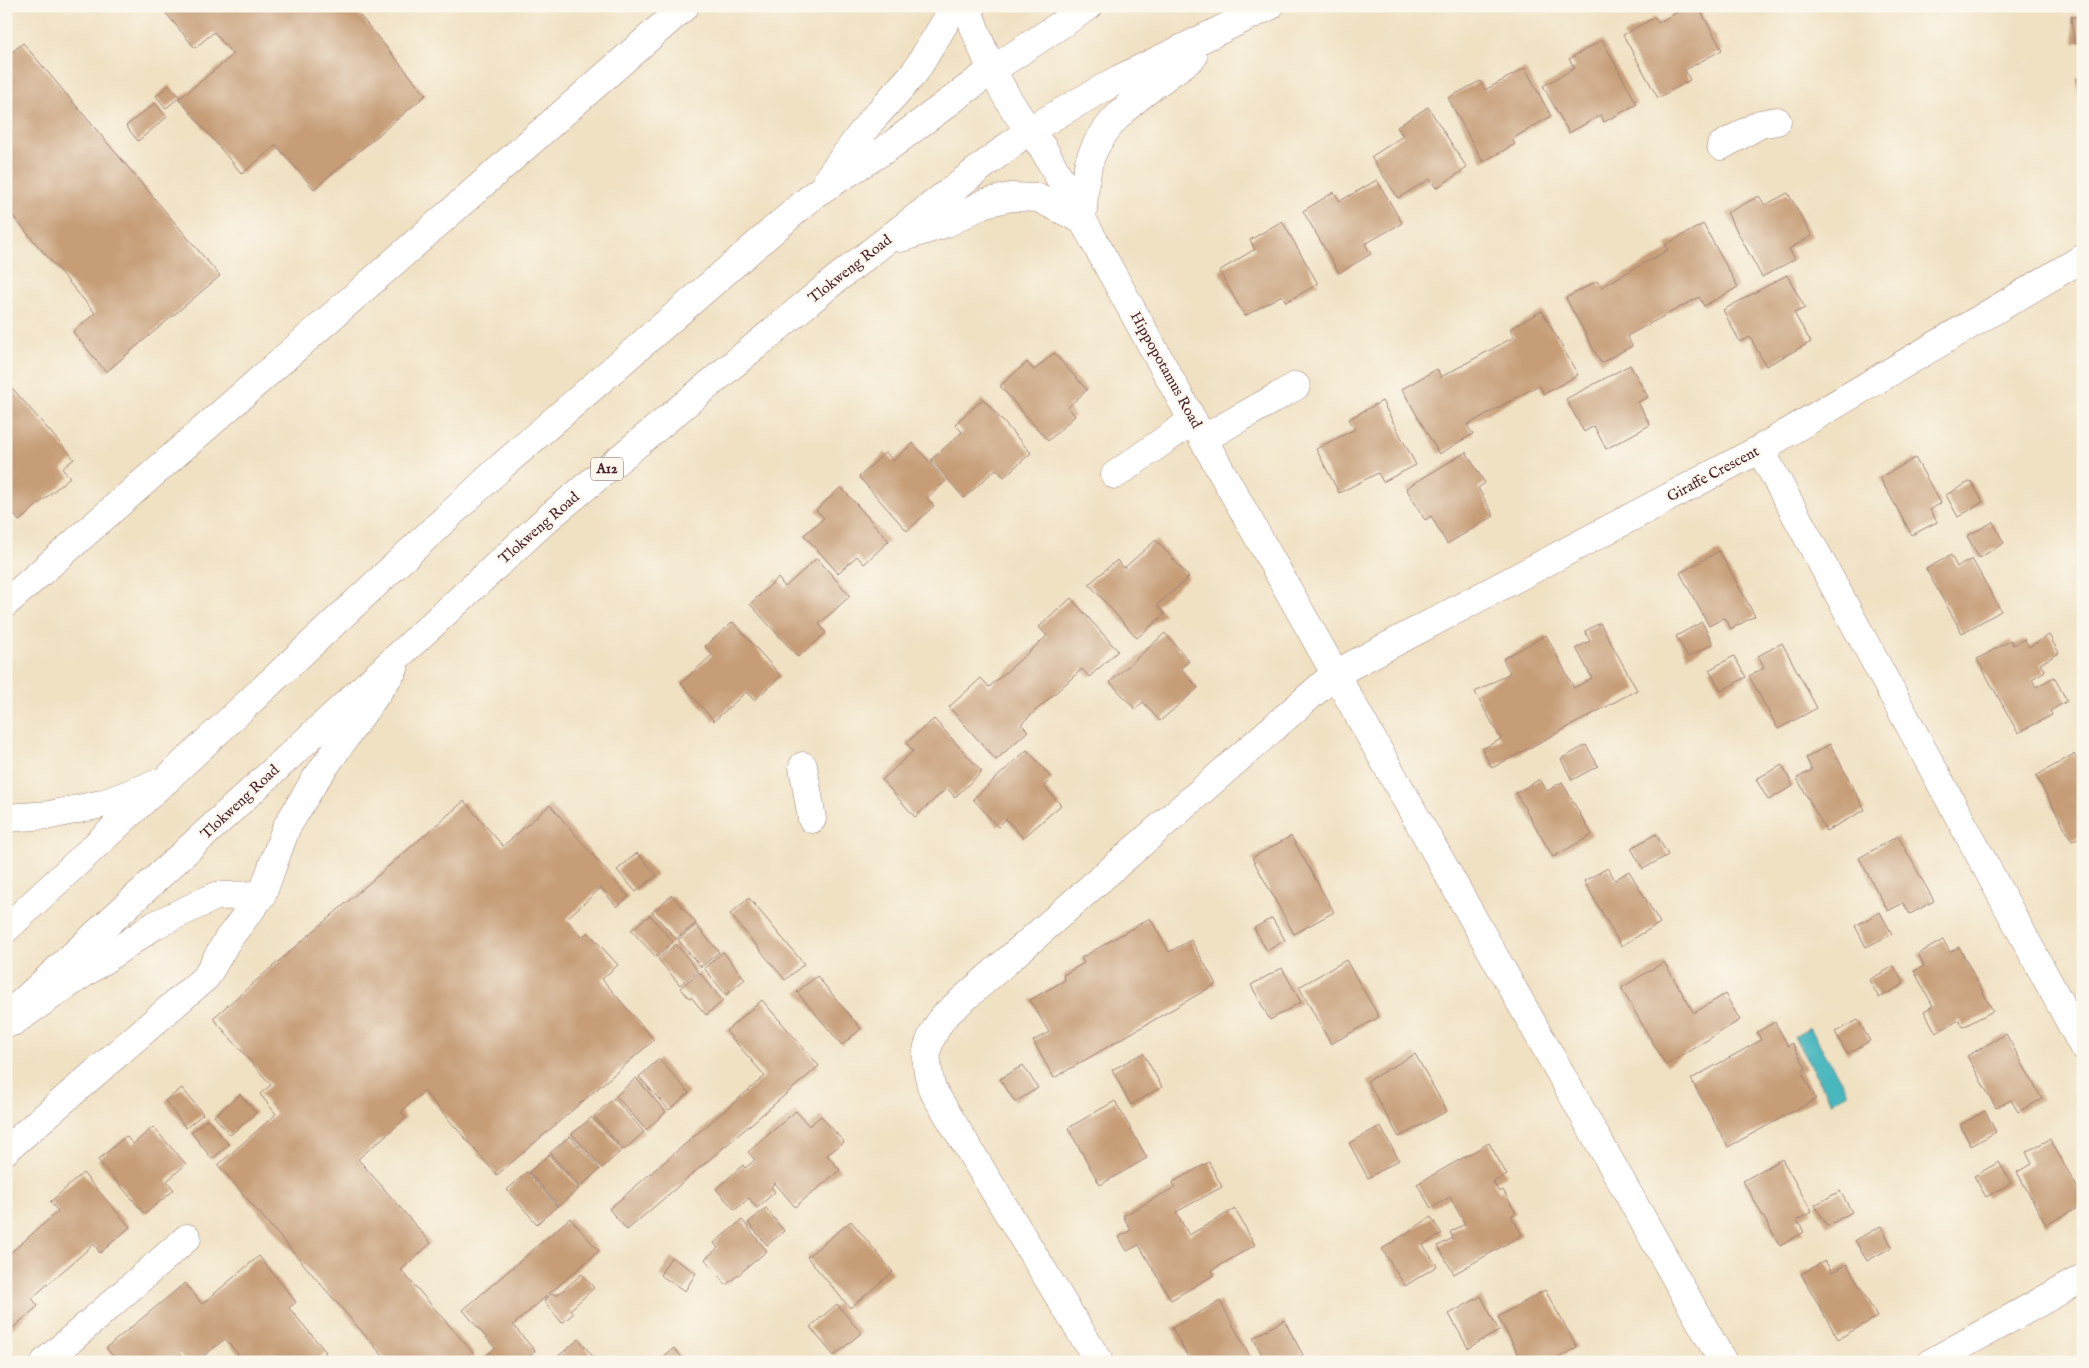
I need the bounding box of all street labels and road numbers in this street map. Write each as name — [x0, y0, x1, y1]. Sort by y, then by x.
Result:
street label: Tlokweng Road — [804, 230, 896, 308]
street label: Hippopotamus Road — [1126, 308, 1206, 433]
street label: Giraffe Crescent — [1664, 442, 1762, 506]
road number: A12 — [591, 458, 623, 480]
street label: Tlokweng Road — [495, 487, 584, 568]
street label: Tlokweng Road — [197, 760, 284, 843]

